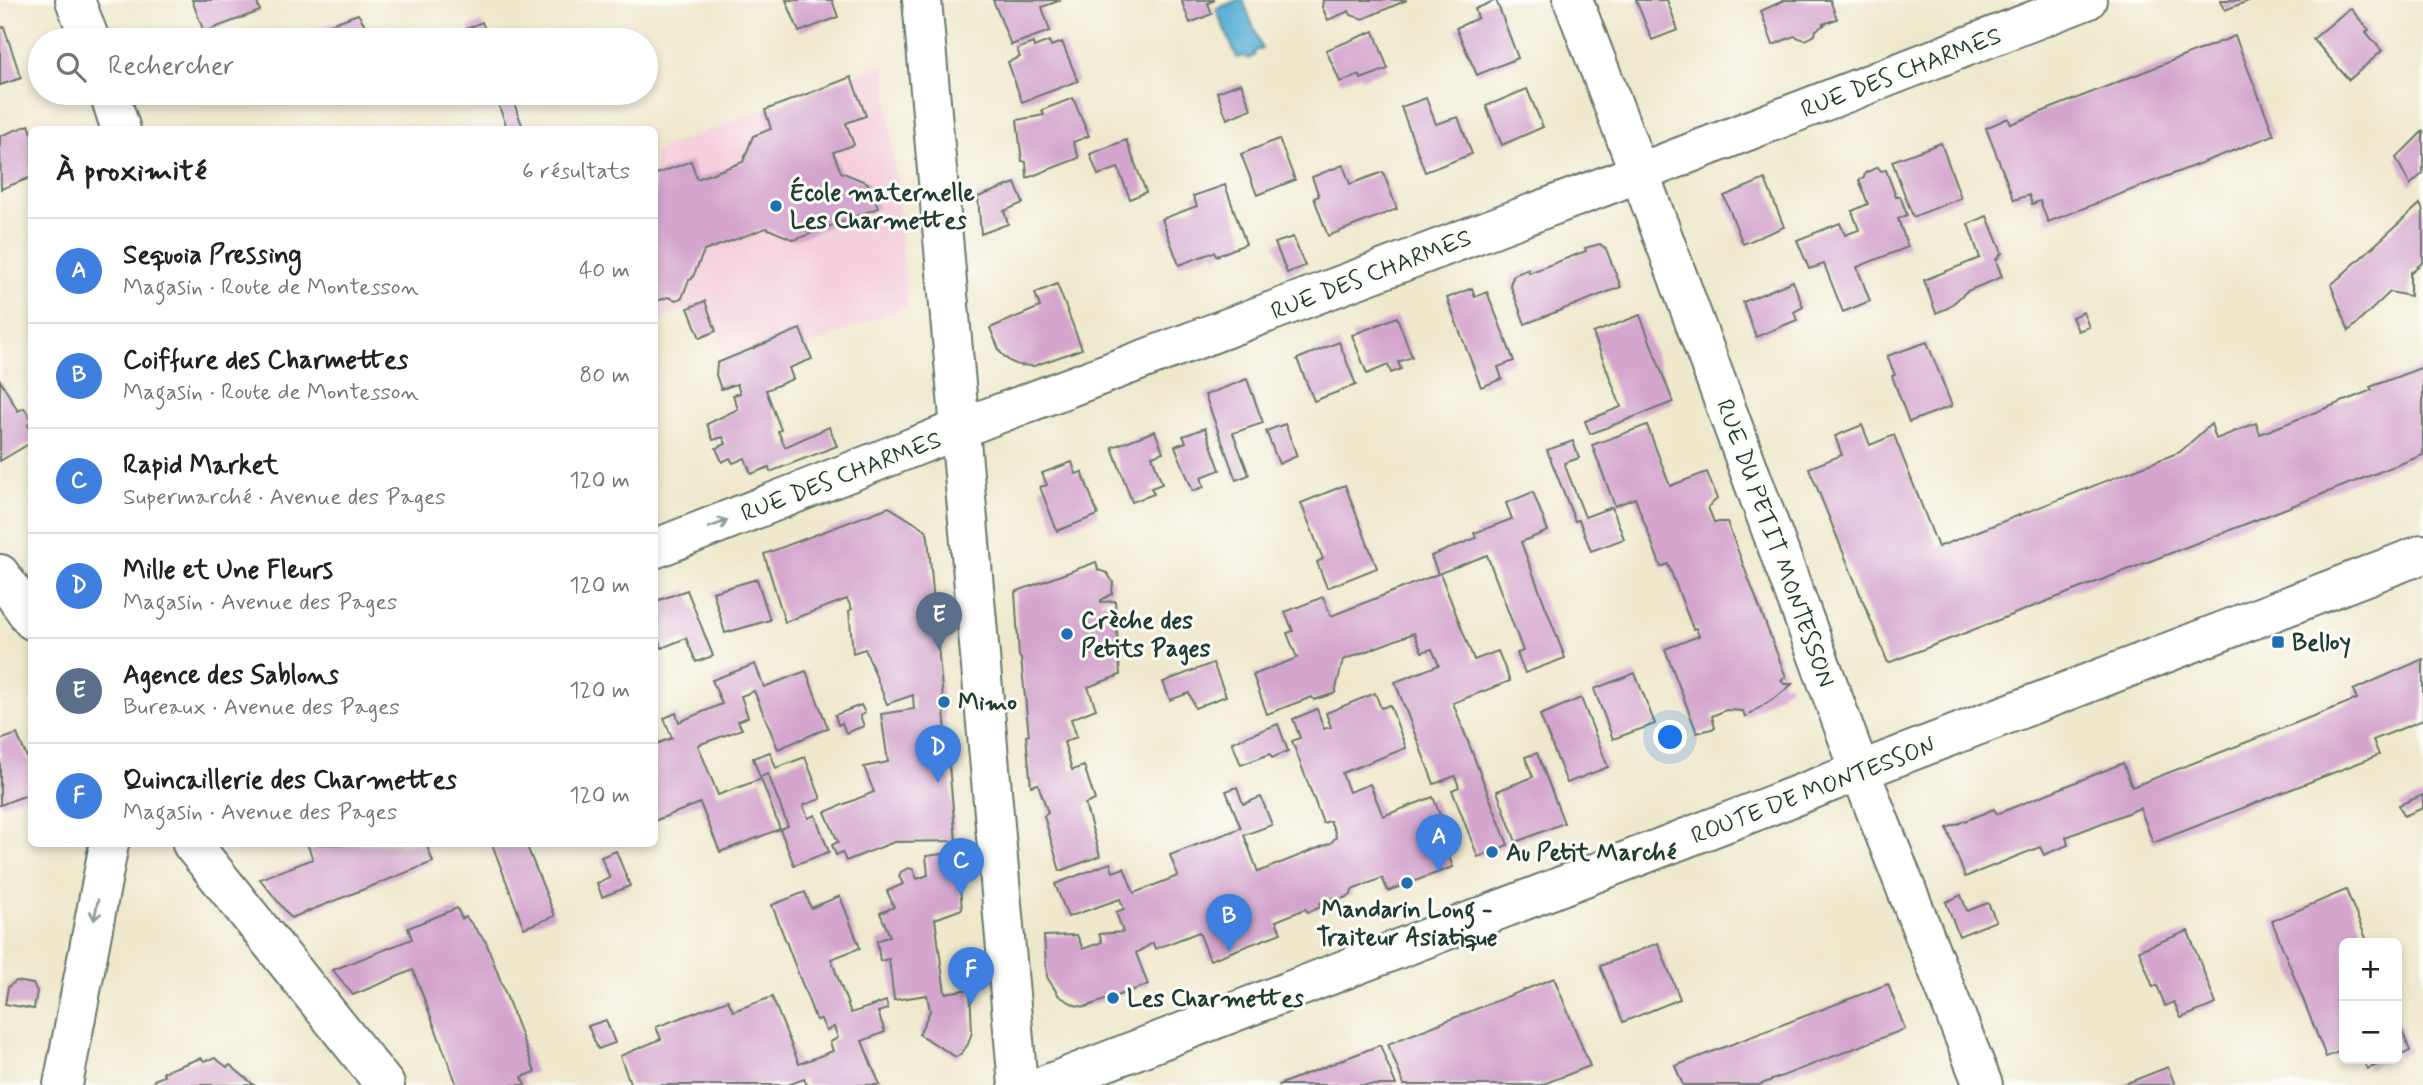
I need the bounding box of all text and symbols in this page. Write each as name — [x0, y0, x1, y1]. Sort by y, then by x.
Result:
street label: RUE DES CHARMES — [1797, 21, 2006, 126]
search box — [28, 28, 658, 105]
icon: search — [52, 48, 90, 86]
text: Rechercher — [108, 50, 234, 84]
text: À proximité — [56, 152, 207, 191]
text: 6 résultats — [522, 157, 630, 187]
place label: École maternelle Les Charmettes — [790, 176, 975, 237]
marker: École maternelle Les Charmettes — [768, 198, 784, 214]
street label: RUE DES CHARMES — [1267, 223, 1476, 328]
text: Sequoia Pressing — [123, 239, 302, 273]
text: A — [71, 256, 87, 286]
text: 40 m — [579, 256, 630, 286]
text: Magasin · Route de Montesson — [123, 273, 419, 303]
text: Coiffure des Charmettes — [123, 344, 408, 378]
text: B — [72, 361, 86, 391]
text: 80 m — [579, 361, 630, 391]
text: Magasin · Route de Montesson — [123, 378, 419, 408]
street label: RUE DU PETIT MONTESSON — [1708, 395, 1841, 692]
street label: RUE DES CHARMES — [737, 425, 946, 530]
text: Rapid Market — [123, 449, 279, 483]
text: C — [71, 466, 87, 496]
text: 120 m — [569, 466, 630, 496]
text: Supermarché · Avenue des Pages — [123, 483, 446, 513]
one-way arrow — [707, 517, 728, 530]
text: Mille et Une Fleurs — [123, 554, 333, 588]
text: D — [71, 571, 87, 601]
text: 120 m — [569, 571, 630, 601]
text: Magasin · Avenue des Pages — [123, 588, 397, 618]
pin: E — [916, 592, 962, 650]
place label: Crèche des Petits Pages — [1081, 606, 1211, 666]
marker: Crèche des Petits Pages — [1059, 626, 1075, 642]
place label: Belloy — [2292, 628, 2351, 659]
marker: Belloy — [2270, 634, 2286, 650]
text: Agence des Sablons — [123, 659, 339, 693]
text: E — [72, 676, 86, 706]
text: 120 m — [569, 676, 630, 706]
place label: Mimo — [958, 688, 1017, 719]
text: Bureaux · Avenue des Pages — [123, 693, 400, 723]
marker: Mimo — [936, 694, 952, 710]
your location — [1653, 720, 1687, 754]
pin: D — [915, 725, 961, 783]
street label: ROUTE DE MONTESSON — [1687, 730, 1940, 852]
text: Quincaillerie des Charmettes — [123, 764, 457, 798]
text: F — [73, 781, 85, 811]
text: 120 m — [569, 781, 630, 811]
text: Magasin · Avenue des Pages — [123, 798, 397, 828]
pin: A — [1416, 814, 1462, 872]
pin: C — [938, 838, 984, 896]
place label: Au Petit Marché — [1506, 838, 1677, 869]
marker: Au Petit Marché — [1484, 844, 1500, 860]
marker: Mandarin Long - Traiteur Asiatique — [1399, 875, 1415, 891]
pin: B — [1206, 894, 1252, 952]
place label: Mandarin Long - Traiteur Asiatique — [1316, 895, 1498, 954]
one-way arrow — [89, 898, 102, 921]
map controls — [2339, 938, 2402, 1064]
button: + — [2339, 938, 2402, 1001]
pin: F — [948, 947, 994, 1005]
place label: Les Charmettes — [1127, 984, 1304, 1015]
marker: Les Charmettes — [1105, 990, 1121, 1006]
button: − — [2339, 1001, 2402, 1064]

